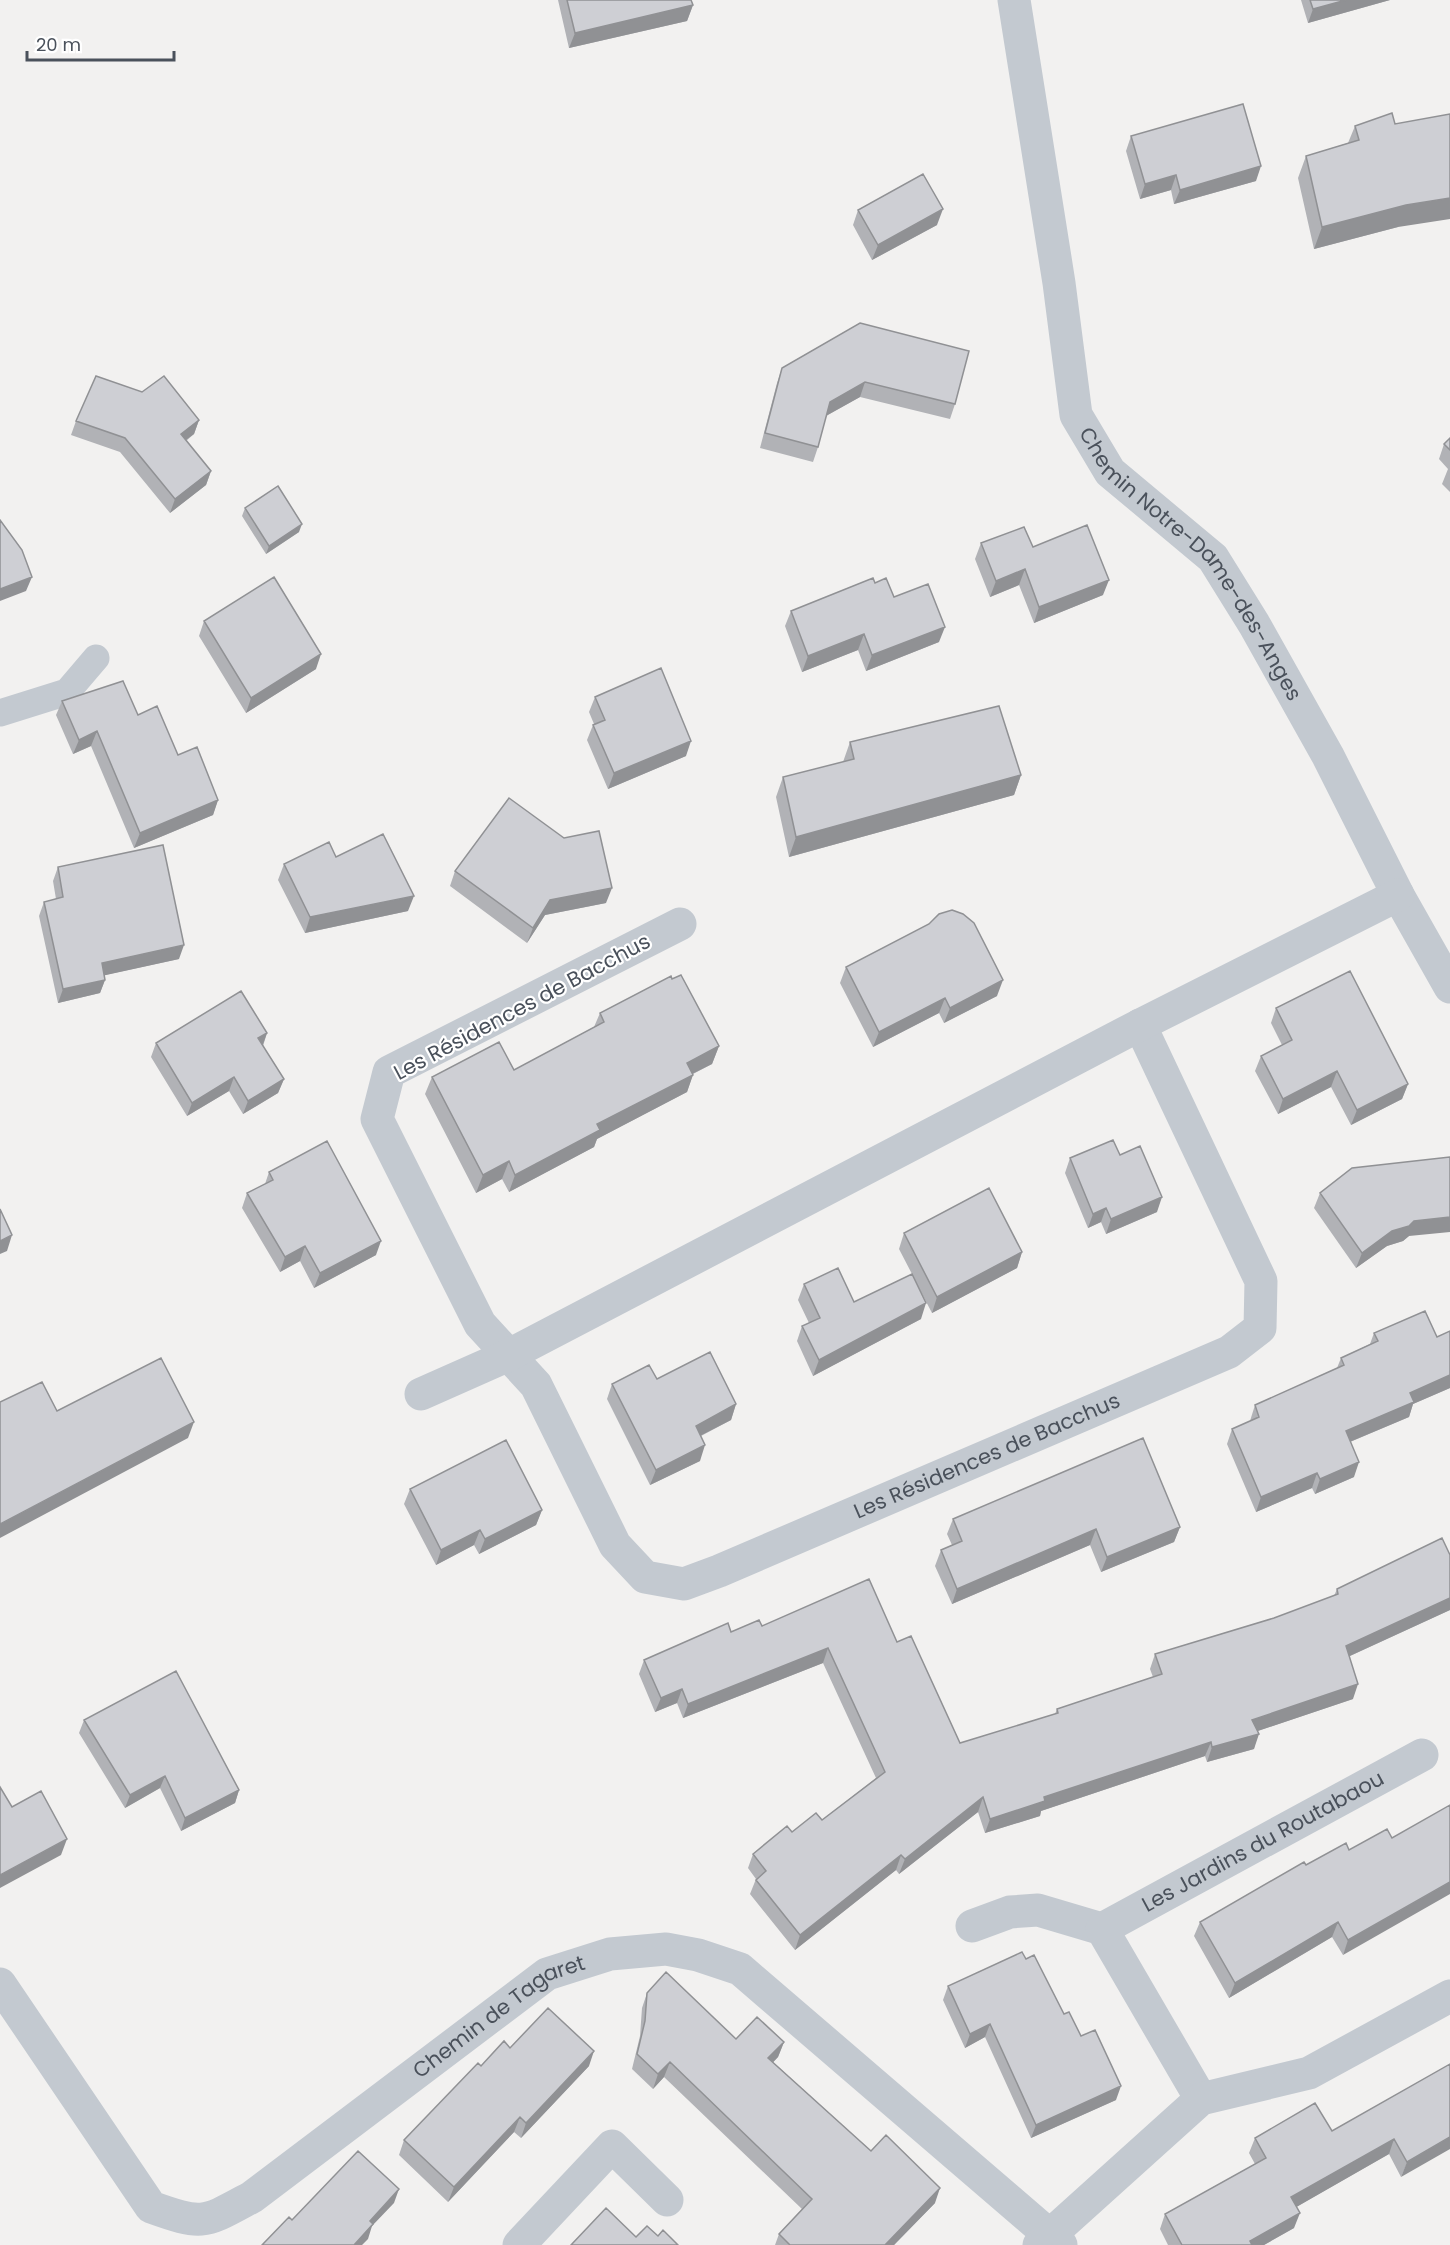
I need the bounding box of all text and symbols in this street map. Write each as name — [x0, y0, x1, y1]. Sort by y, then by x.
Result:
scale bar — [27, 24, 174, 62]
text: 20 m — [36, 32, 81, 57]
street label: Chemin Notre-Dame-des-Anges — [1072, 421, 1309, 706]
street label: Les Résidences de Bacchus — [388, 926, 655, 1087]
street label: Les Résidences de Bacchus — [849, 1386, 1124, 1525]
street label: Les Jardins du Routabaou — [1137, 1763, 1389, 1919]
street label: Chemin de Tagaret — [406, 1948, 589, 2085]

